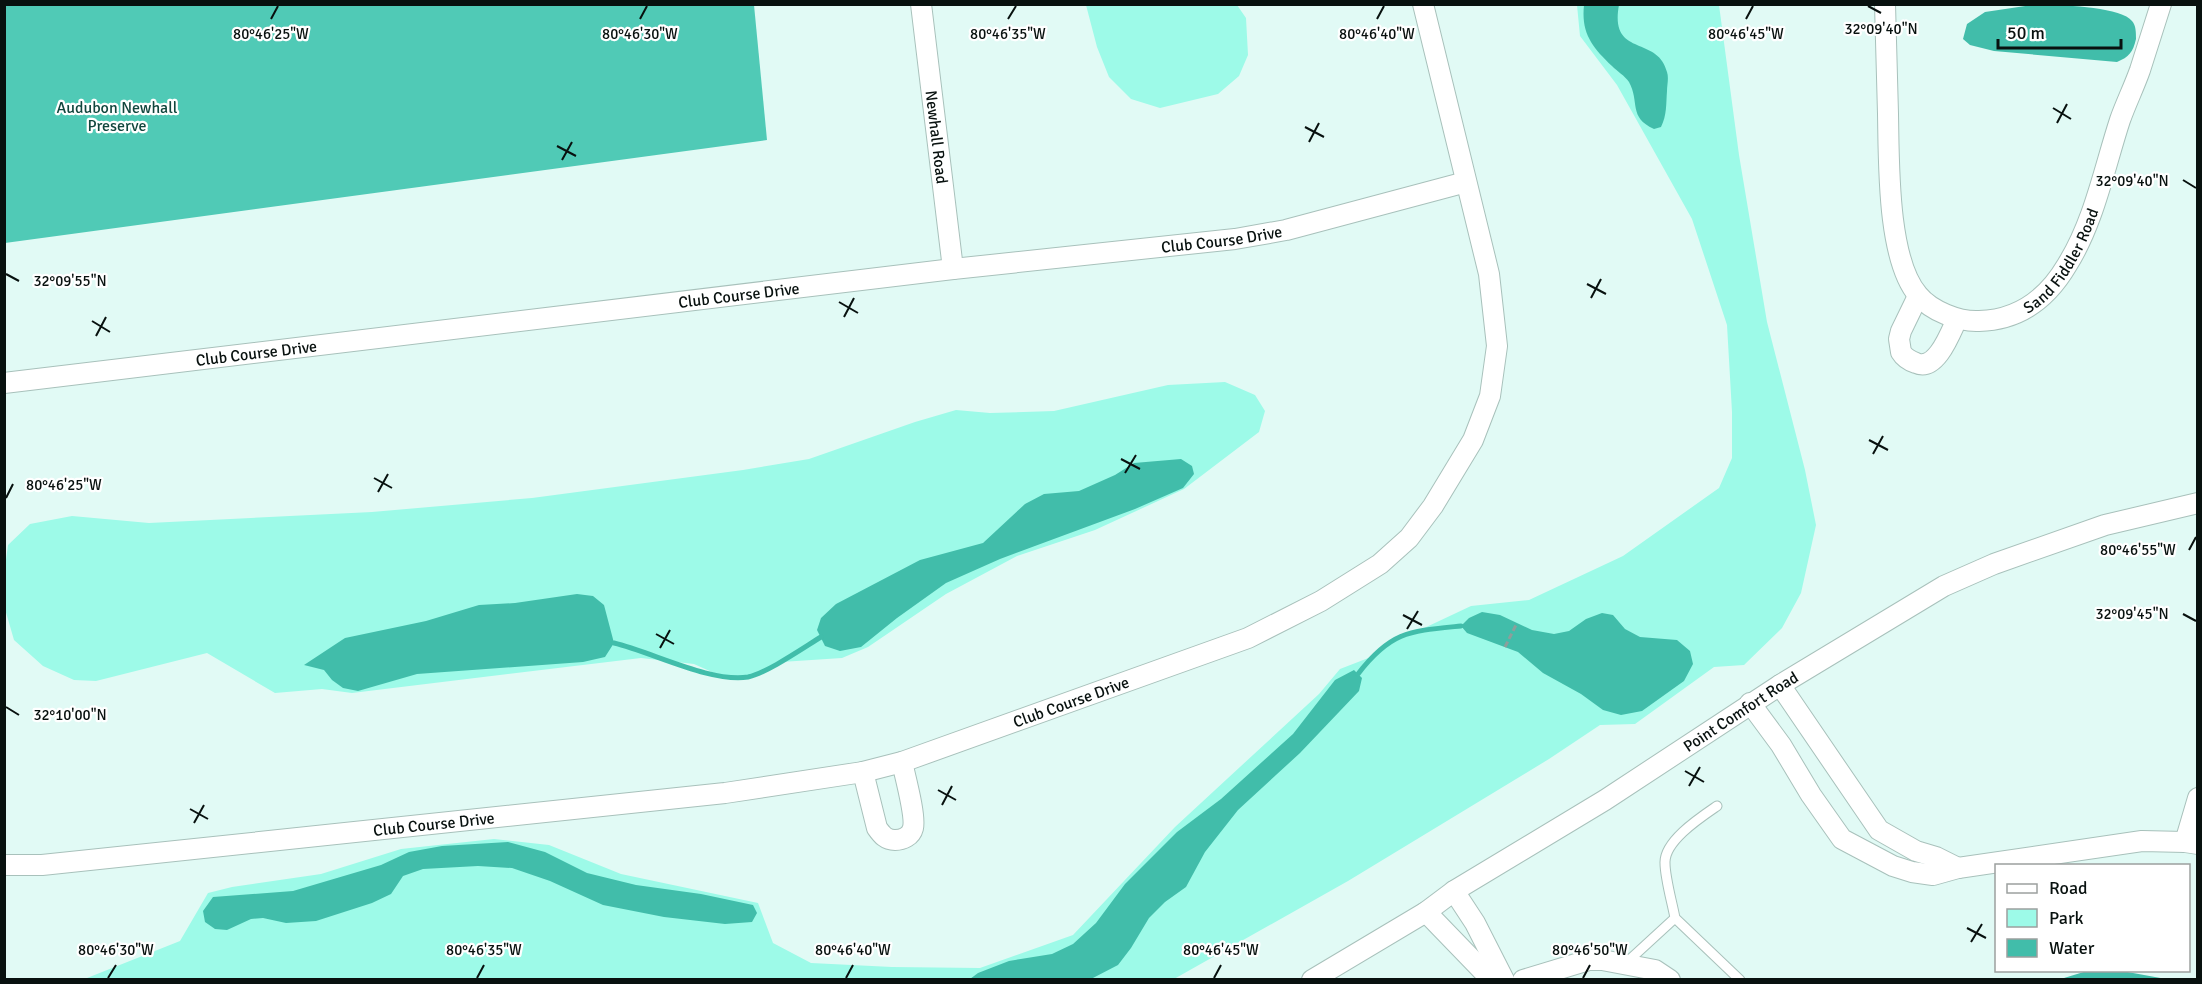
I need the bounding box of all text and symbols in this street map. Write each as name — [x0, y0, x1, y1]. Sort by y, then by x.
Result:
scale bar — [1998, 12, 2121, 50]
text: 32°09'40"N — [1844, 20, 1918, 38]
text: 50 m — [2007, 22, 2045, 44]
text: 80°46'25"W — [233, 25, 309, 43]
text: 80°46'30"W — [602, 25, 678, 43]
text: 80°46'35"W — [970, 25, 1046, 43]
text: 80°46'40"W — [1339, 25, 1415, 43]
text: 80°46'45"W — [1708, 25, 1784, 43]
street label: Newhall Road — [920, 89, 952, 185]
park label: Audubon Newhall Preserve — [57, 98, 178, 136]
text: 32°09'40"N — [2095, 172, 2169, 190]
street label: Sand Fiddler Road — [2020, 206, 2103, 318]
street label: Club Course Drive — [1160, 222, 1284, 258]
text: 32°09'55"N — [33, 272, 107, 290]
street label: Club Course Drive — [677, 279, 801, 313]
street label: Club Course Drive — [195, 337, 318, 371]
text: 80°46'25"W — [26, 476, 102, 494]
text: 80°46'55"W — [2100, 541, 2176, 559]
text: 32°09'45"N — [2095, 605, 2169, 623]
street label: Point Comfort Road — [1680, 667, 1802, 757]
street label: Club Course Drive — [1010, 672, 1132, 732]
text: 32°10'00"N — [33, 706, 107, 724]
street label: Club Course Drive — [372, 808, 496, 841]
legend — [1995, 864, 2190, 972]
text: Road — [2049, 877, 2088, 899]
text: Park — [2049, 907, 2084, 929]
text: Water — [2049, 937, 2095, 959]
text: 80°46'30"W — [78, 941, 154, 959]
text: 80°46'35"W — [446, 941, 522, 959]
text: 80°46'40"W — [815, 941, 891, 959]
text: 80°46'45"W — [1183, 941, 1259, 959]
text: 80°46'50"W — [1552, 941, 1628, 959]

